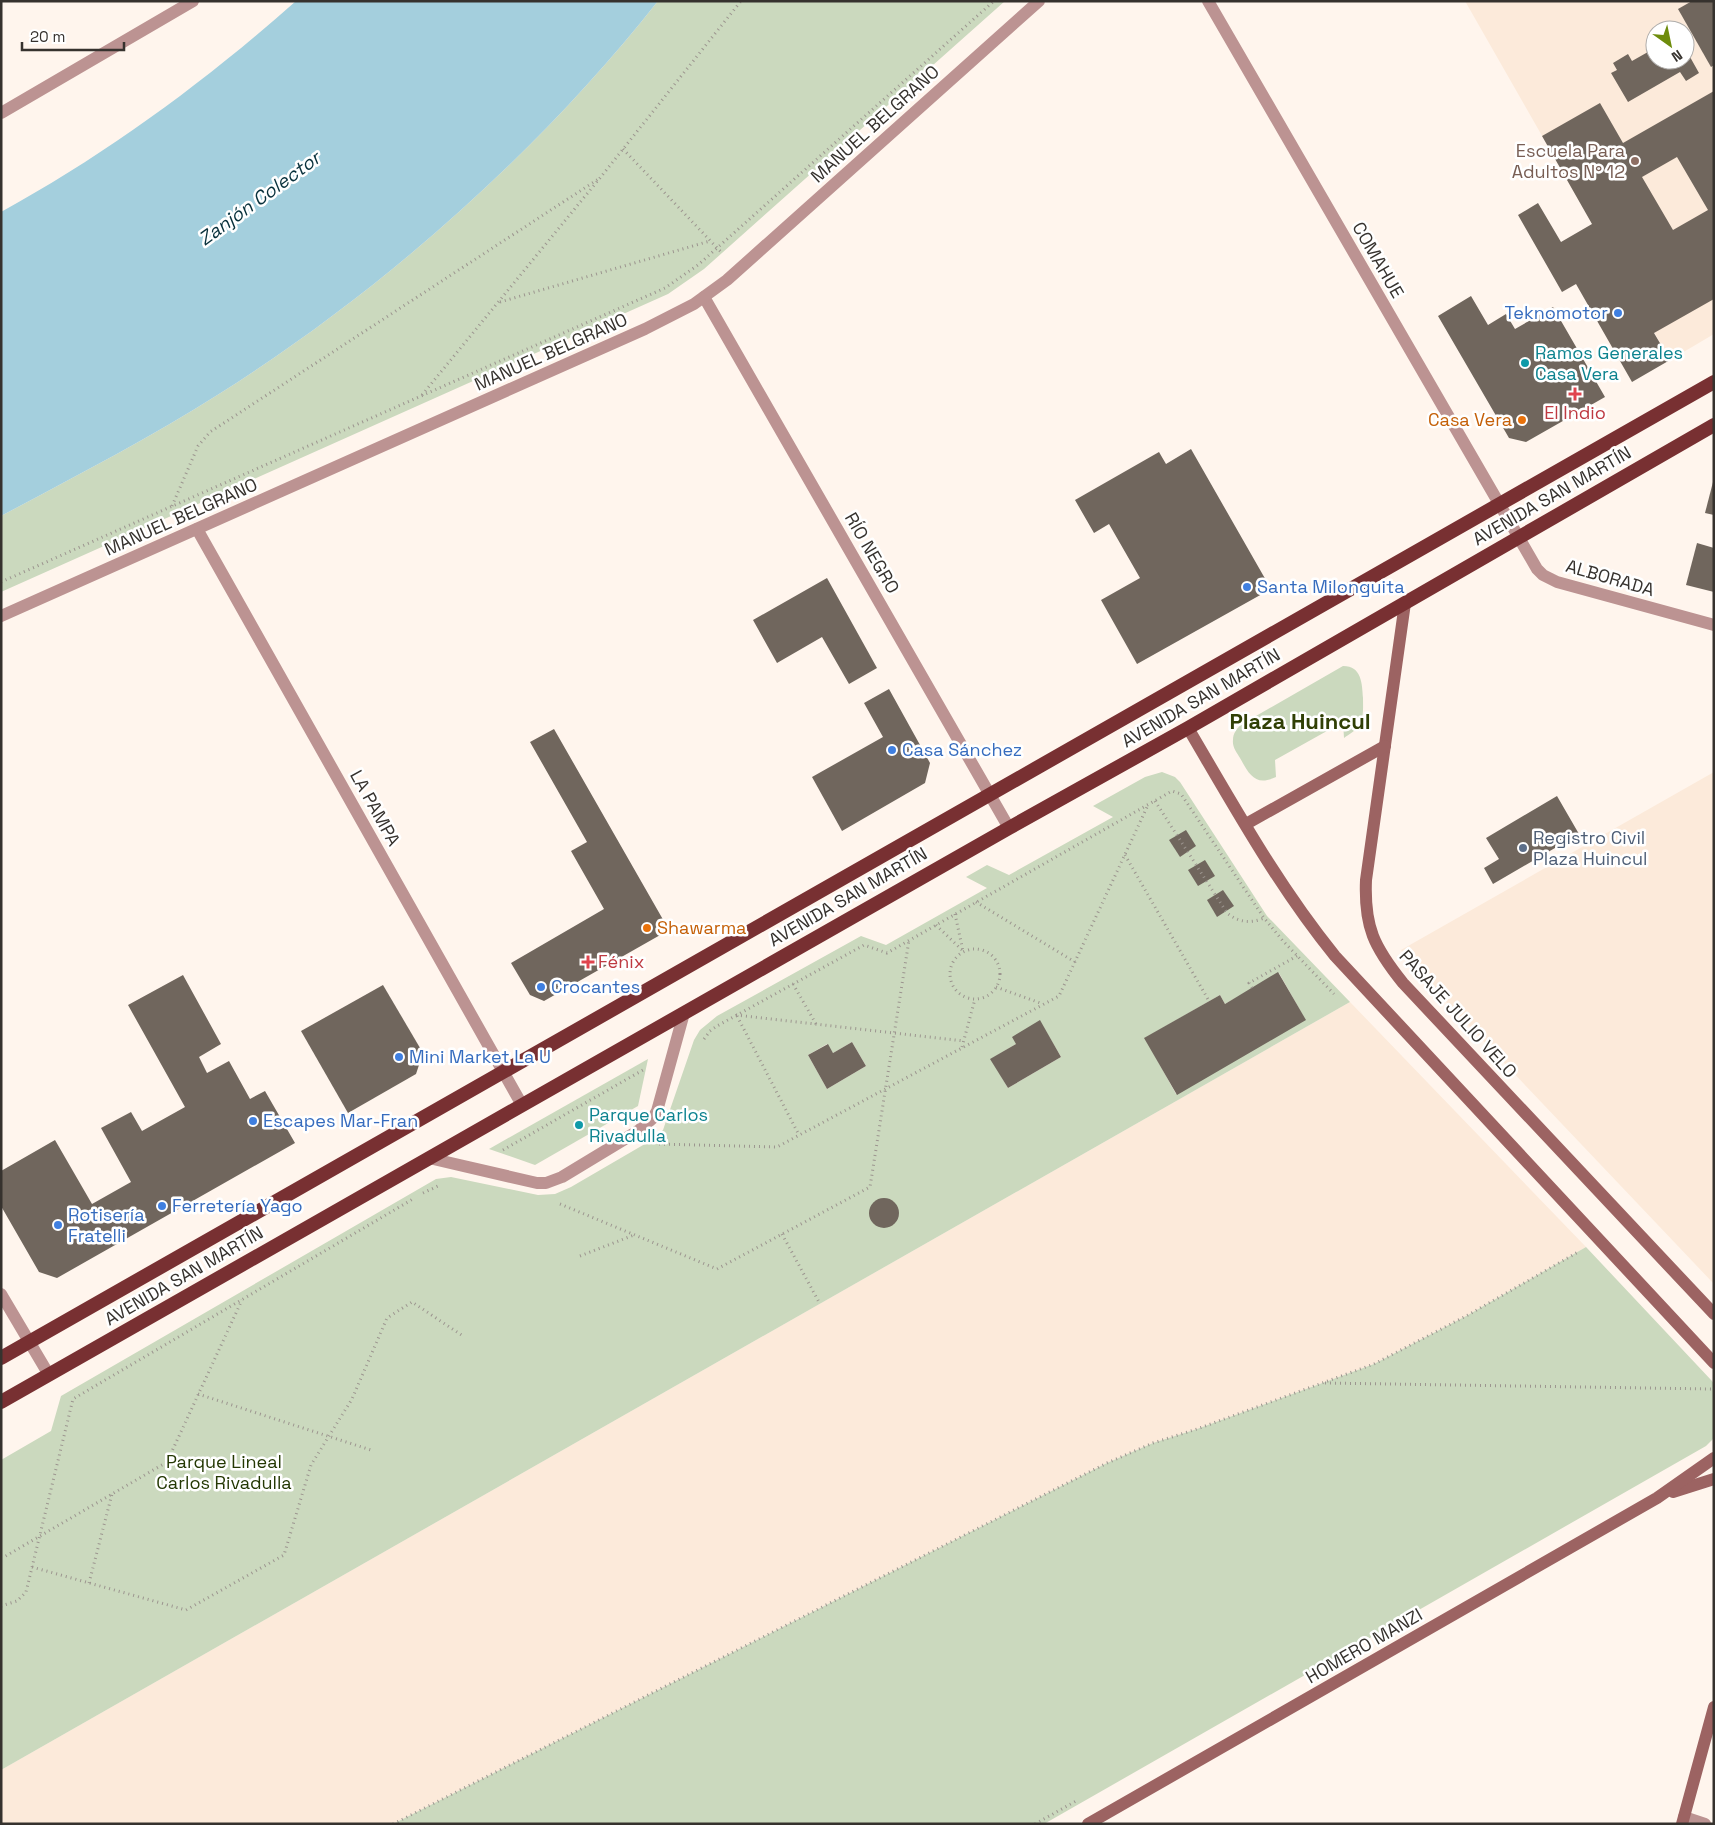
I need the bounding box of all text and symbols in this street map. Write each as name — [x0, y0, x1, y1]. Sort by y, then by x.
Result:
scale bar — [22, 20, 125, 52]
north arrow — [1645, 20, 1695, 70]
text: 20 m — [30, 27, 65, 46]
text: N — [1668, 46, 1686, 66]
street label: MANUEL BELGRANO — [806, 60, 944, 187]
place label: Escuela Para Adultos N° 12 — [1512, 139, 1625, 183]
water label: Zanjón Colector — [193, 145, 327, 251]
marker: Escuela Para Adultos N° 12 — [1629, 155, 1641, 167]
street label: COMAHUE — [1347, 217, 1410, 302]
place label: Teknomotor — [1505, 301, 1608, 324]
street label: MANUEL BELGRANO — [471, 307, 631, 396]
marker: Teknomotor — [1612, 307, 1624, 319]
place label: Ramos Generales Casa Vera — [1535, 341, 1683, 385]
marker: Ramos Generales Casa Vera — [1519, 357, 1531, 369]
marker: El Indio — [1569, 388, 1581, 400]
place label: El Indio — [1544, 401, 1606, 424]
place label: Casa Vera — [1428, 408, 1512, 431]
marker: Casa Vera — [1516, 414, 1528, 426]
street label: AVENIDA SAN MARTÍN — [1468, 441, 1635, 550]
street label: MANUEL BELGRANO — [101, 472, 261, 561]
street label: RÍO NEGRO — [840, 508, 905, 597]
street label: ALBORADA — [1563, 554, 1657, 601]
place label: Santa Milonguita — [1257, 575, 1404, 598]
marker: Santa Milonguita — [1241, 581, 1253, 593]
street label: AVENIDA SAN MARTÍN — [1117, 643, 1284, 752]
district label: Plaza Huincul — [1229, 707, 1371, 735]
place label: Casa Sánchez — [902, 738, 1022, 761]
marker: Casa Sánchez — [886, 744, 898, 756]
street label: LA PAMPA — [345, 766, 406, 850]
place label: Registro Civil Plaza Huincul — [1533, 826, 1647, 870]
street label: AVENIDA SAN MARTÍN — [764, 842, 931, 951]
marker: Registro Civil Plaza Huincul — [1517, 842, 1529, 854]
place label: Shawarma — [657, 916, 746, 939]
marker: Shawarma — [641, 922, 653, 934]
street label: PASAJE JULIO VELO — [1395, 945, 1522, 1083]
place label: Fénix — [598, 950, 644, 973]
marker: Fénix — [582, 956, 594, 968]
place label: Crocantes — [551, 975, 640, 998]
marker: Crocantes — [535, 981, 547, 993]
place label: Mini Market La U — [409, 1045, 551, 1068]
marker: Mini Market La U — [393, 1051, 405, 1063]
place label: Parque Carlos Rivadulla — [589, 1103, 708, 1147]
place label: Escapes Mar-Fran — [263, 1109, 418, 1132]
marker: Escapes Mar-Fran — [247, 1115, 259, 1127]
marker: Parque Carlos Rivadulla — [573, 1119, 585, 1131]
place label: Ferretería Yago — [172, 1194, 303, 1217]
marker: Ferretería Yago — [156, 1200, 168, 1212]
place label: Rotisería Fratelli — [68, 1203, 145, 1247]
marker: Rotisería Fratelli — [52, 1219, 64, 1231]
street label: AVENIDA SAN MARTÍN — [100, 1221, 267, 1330]
park label: Parque Lineal Carlos Rivadulla — [156, 1450, 292, 1494]
street label: HOMERO MANZI — [1301, 1603, 1426, 1688]

